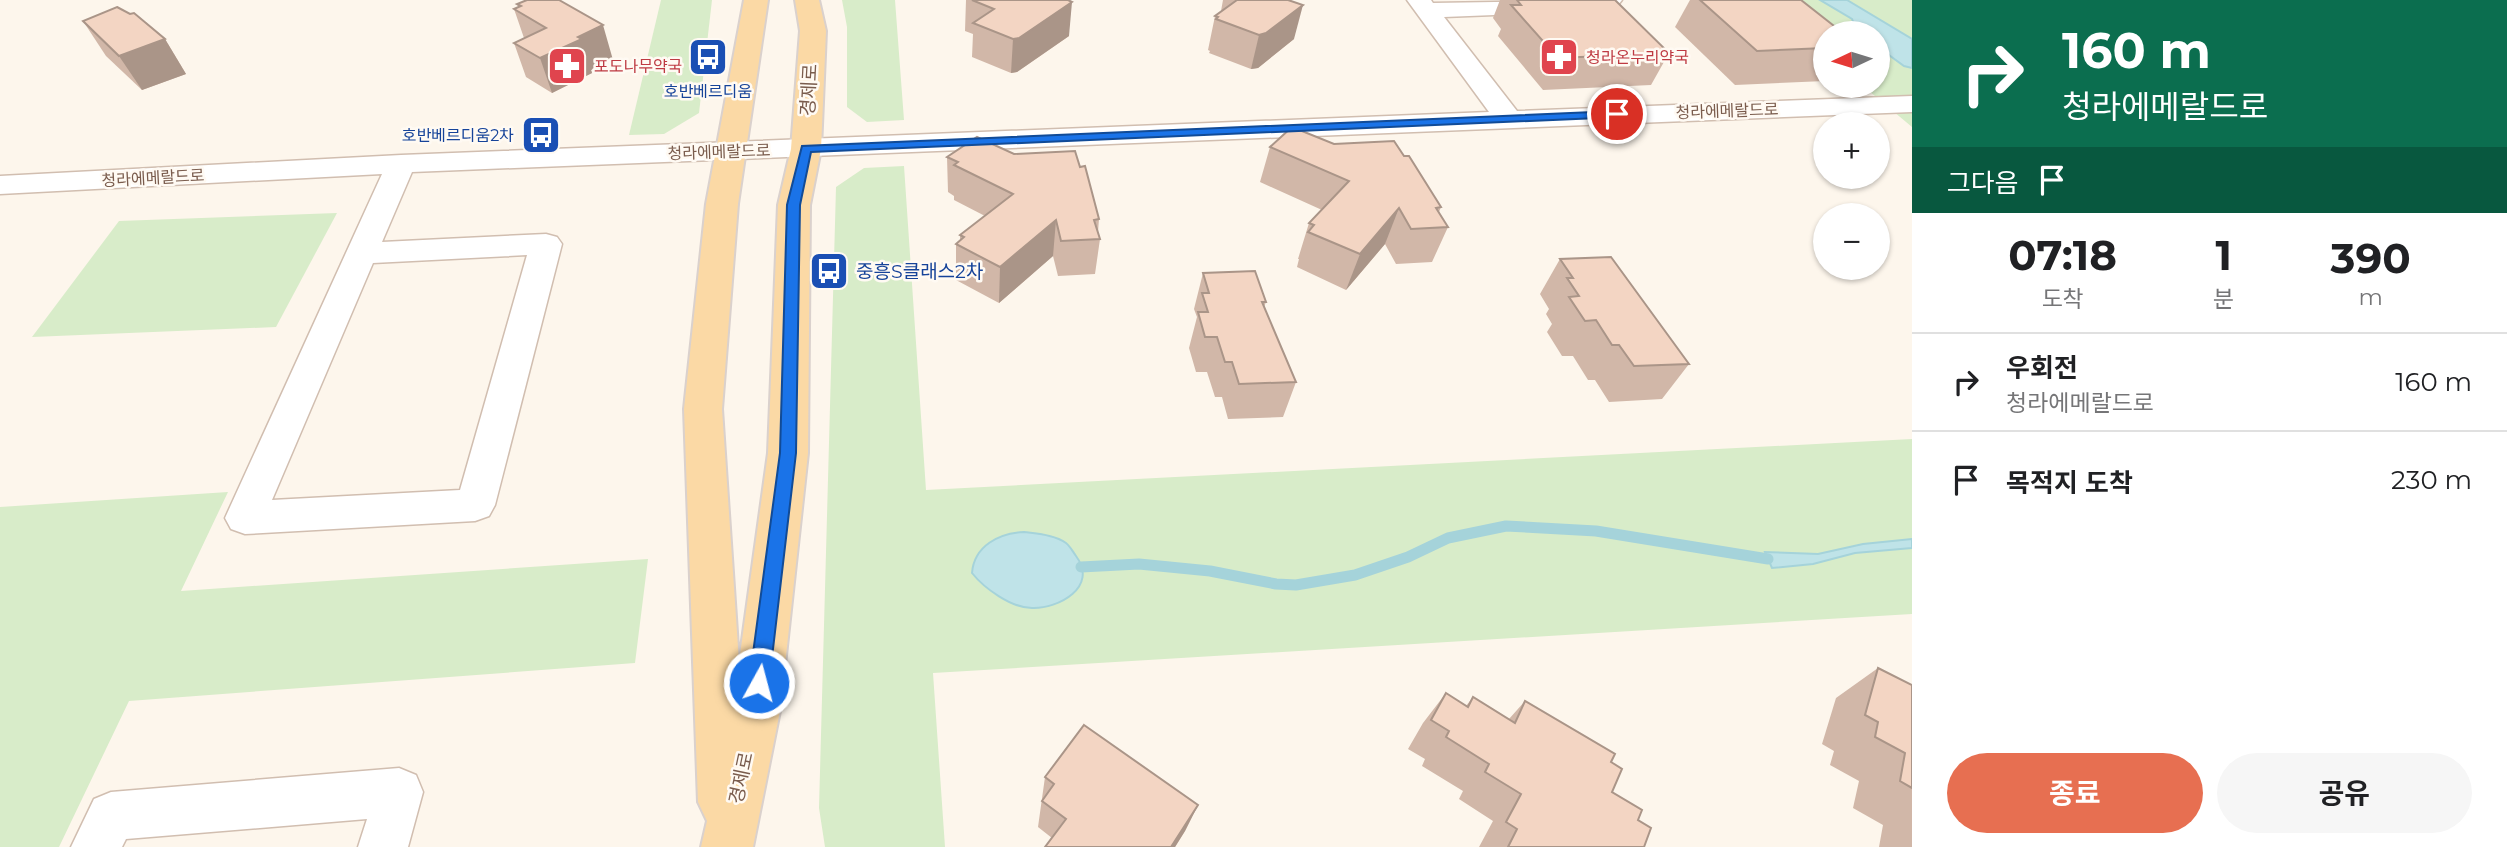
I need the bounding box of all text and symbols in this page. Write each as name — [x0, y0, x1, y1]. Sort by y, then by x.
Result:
north arrow — [1813, 21, 1890, 98]
map controls — [1813, 21, 1890, 280]
text: 160 m — [2062, 21, 2211, 80]
icon: right — [1947, 28, 2038, 119]
bus stop icon: 호반베르디움 — [687, 36, 729, 78]
pharmacy icon: 청라온누리약국 — [1538, 36, 1580, 78]
pharmacy icon: 포도나무약국 — [546, 45, 588, 87]
place label: 청라온누리약국 — [1586, 48, 1689, 67]
place label: 포도나무약국 — [594, 57, 682, 76]
street label: 경제로 — [796, 63, 822, 117]
place label: 호반베르디움 — [664, 82, 752, 101]
pin — [1587, 84, 1647, 144]
text: 청라에메랄드로 — [2062, 87, 2268, 126]
icon: arrive — [1598, 95, 1636, 133]
street label: 청라에메랄드로 — [1675, 100, 1779, 122]
button: + — [1813, 112, 1890, 189]
bus stop icon: 호반베르디움2차 — [520, 114, 562, 156]
place label: 호반베르디움2차 — [402, 126, 514, 145]
street label: 청라에메랄드로 — [667, 141, 771, 163]
icon: arrive — [2033, 161, 2071, 199]
street label: 청라에메랄드로 — [101, 166, 205, 190]
text: 그다음 — [1947, 167, 2019, 199]
button: − — [1813, 203, 1890, 280]
text: 07:18 — [2008, 229, 2117, 281]
text: 1 — [2216, 229, 2232, 281]
text: 390 — [2331, 232, 2411, 284]
bus stop icon: 중흥S클래스2차 — [808, 250, 850, 292]
place label: 중흥S클래스2차 — [856, 260, 983, 283]
text: m — [2358, 283, 2383, 311]
text: 도착 — [2041, 285, 2084, 313]
text: 분 — [2213, 285, 2234, 313]
text: 우회전 — [2006, 352, 2078, 384]
icon: right — [1947, 363, 1985, 401]
text: 160 m — [2395, 366, 2472, 398]
text: 청라에메랄드로 — [2006, 389, 2154, 417]
icon: arrive — [1947, 461, 1985, 499]
text: 230 m — [2391, 464, 2472, 496]
text: 목적지 도착 — [2006, 467, 2133, 499]
position arrow — [722, 646, 796, 720]
street label: 경제로 — [724, 750, 758, 806]
button: 종료 — [1947, 753, 2203, 833]
button: 공유 — [2217, 753, 2472, 833]

